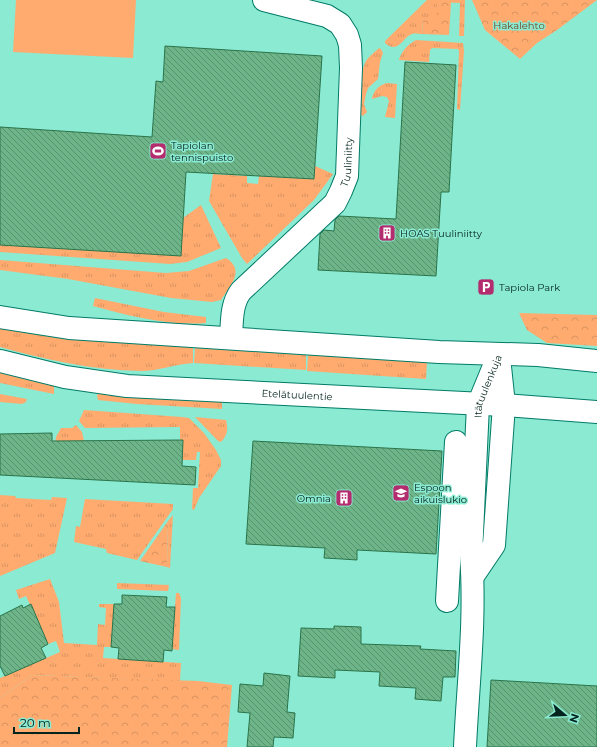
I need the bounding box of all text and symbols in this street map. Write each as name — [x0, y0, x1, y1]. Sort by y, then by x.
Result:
park label: Hakalehto — [493, 19, 545, 32]
street label: Tuuliniitty — [337, 137, 355, 189]
place label: Tapiolan tennispuisto — [171, 139, 233, 164]
sports icon: Tapiolan tennispuisto — [148, 141, 168, 161]
building icon: HOAS Tuuliniitty — [377, 223, 397, 243]
place label: HOAS Tuuliniitty — [400, 227, 482, 240]
parking icon: Tapiola Park — [476, 277, 496, 297]
place label: Tapiola Park — [499, 281, 560, 294]
street label: Itätuulenkuja — [471, 353, 505, 418]
street label: Etelätuulentie — [261, 387, 333, 403]
place label: Espoon aikuislukio — [414, 481, 467, 506]
school or university icon: Espoon aikuislukio — [391, 483, 411, 503]
building icon: Omnia — [334, 488, 354, 508]
place label: Omnia — [297, 492, 331, 505]
north arrow — [545, 695, 585, 735]
scale bar — [14, 709, 79, 735]
text: N — [566, 712, 583, 725]
text: 20 m — [20, 715, 51, 730]

